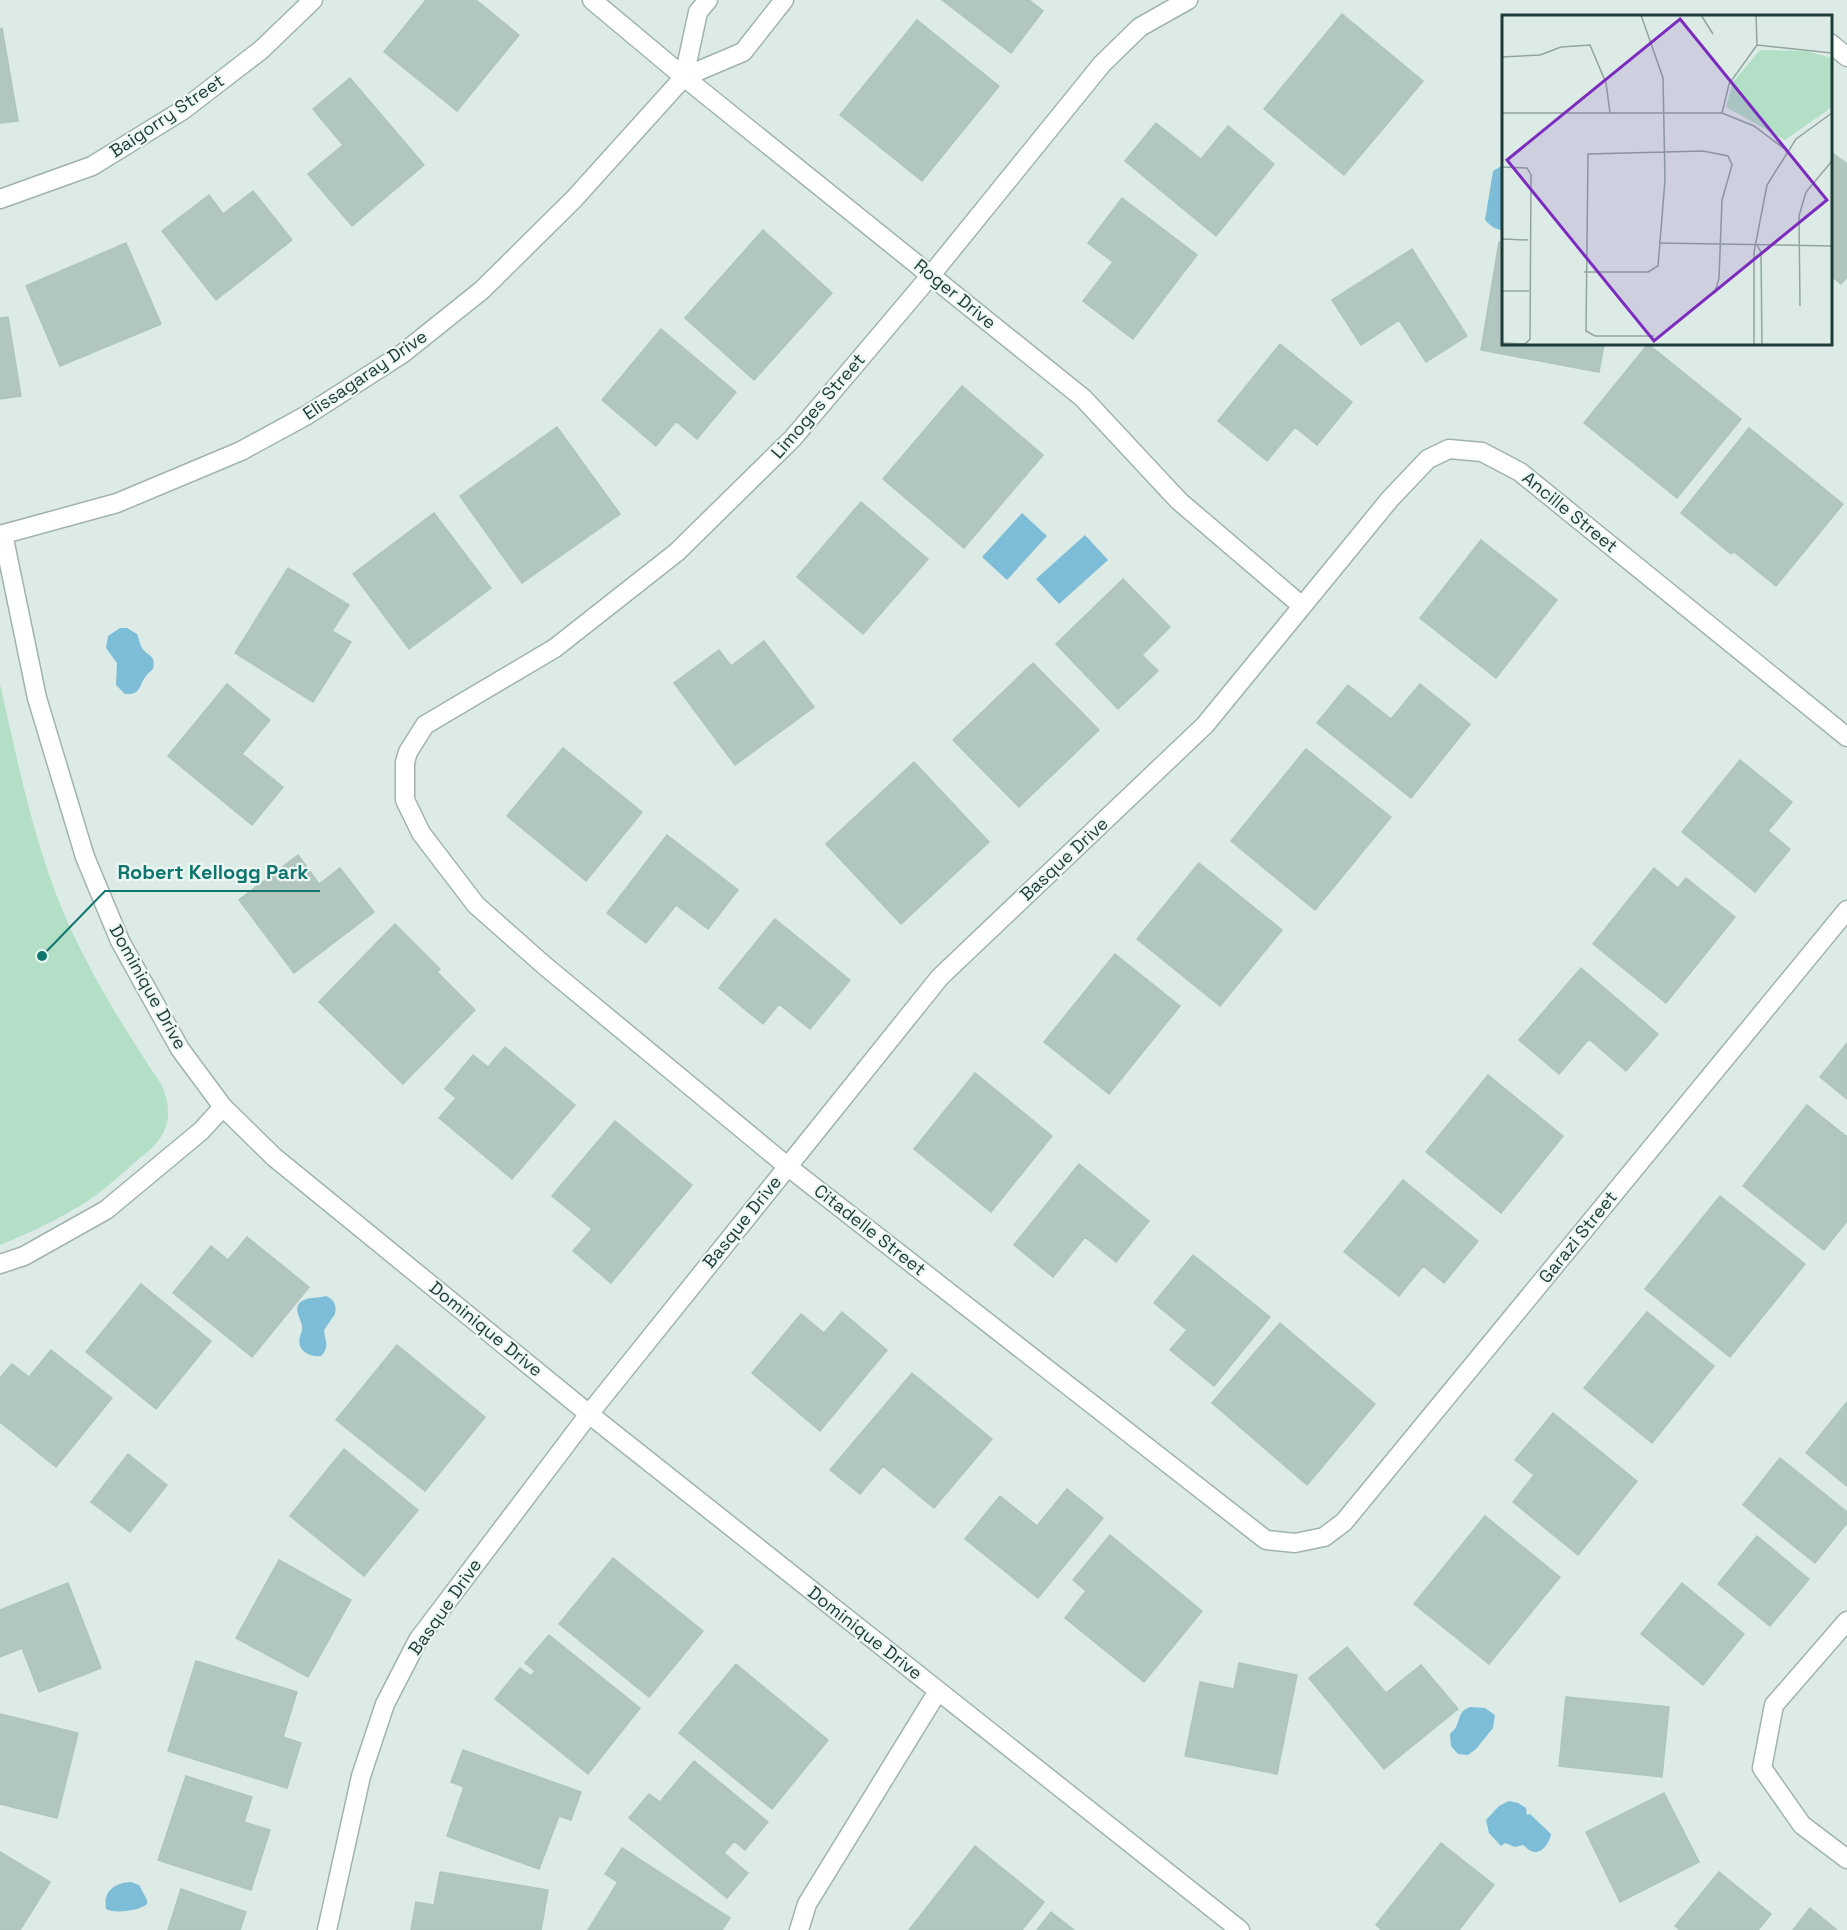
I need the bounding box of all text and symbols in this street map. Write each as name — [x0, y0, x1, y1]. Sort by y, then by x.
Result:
inset map — [1502, 15, 1832, 345]
street label: Baigorry Street — [105, 69, 229, 162]
street label: Roger Drive — [910, 253, 1001, 334]
street label: Elissagaray Drive — [298, 324, 431, 425]
street label: Limoges Street — [766, 348, 870, 463]
street label: Ancille Street — [1518, 466, 1623, 557]
street label: Basque Drive — [1015, 812, 1113, 905]
callout: Robert Kellogg Park — [105, 853, 320, 891]
text: Robert Kellogg Park — [117, 859, 309, 885]
street label: Dominique Drive — [105, 920, 192, 1053]
street label: Basque Drive — [697, 1171, 786, 1273]
street label: Citadelle Street — [810, 1179, 931, 1280]
street label: Garazi Street — [1533, 1186, 1622, 1288]
street label: Dominique Drive — [425, 1276, 548, 1381]
street label: Basque Drive — [403, 1554, 486, 1659]
street label: Dominique Drive — [803, 1581, 927, 1685]

